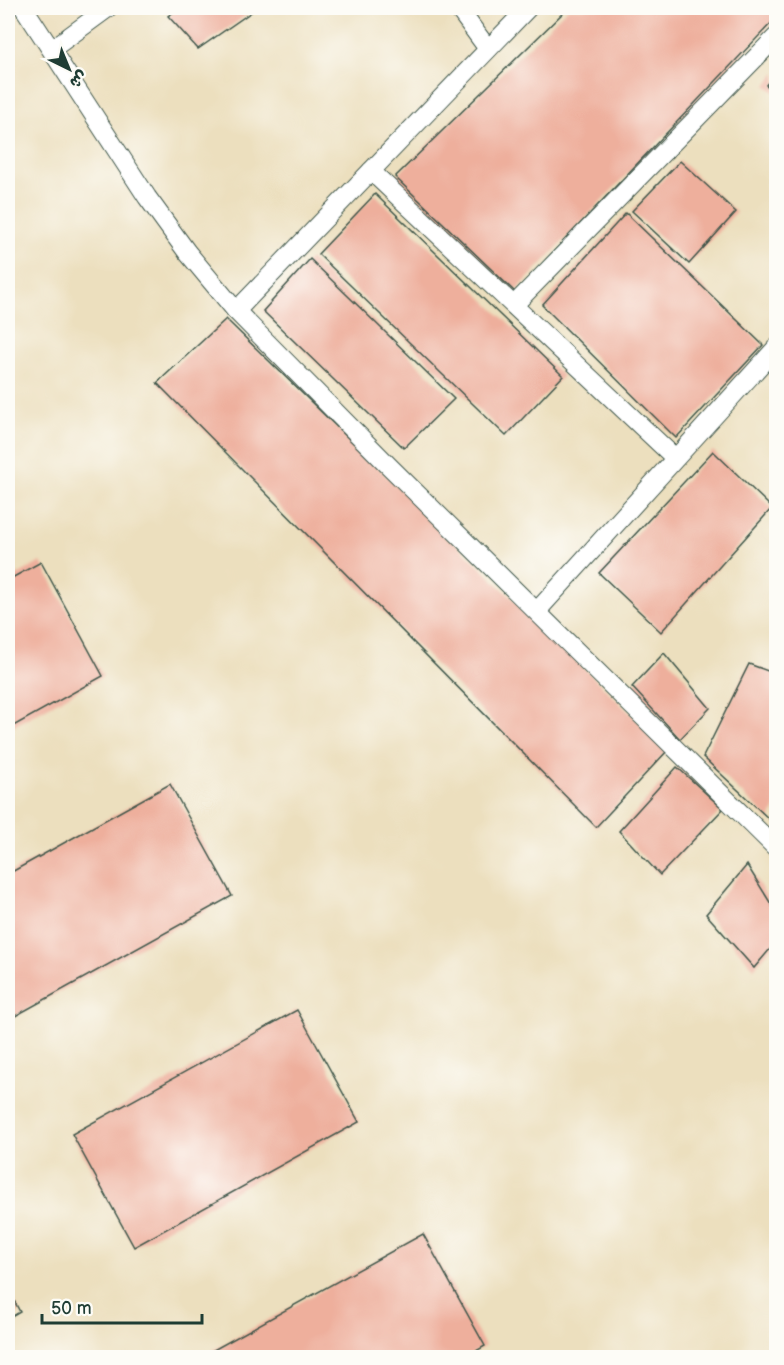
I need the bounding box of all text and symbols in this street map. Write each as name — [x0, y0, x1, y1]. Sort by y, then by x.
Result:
north arrow — [39, 39, 99, 99]
text: ش — [65, 66, 91, 92]
scale bar — [42, 1287, 202, 1325]
text: 50 m — [51, 1298, 92, 1319]

